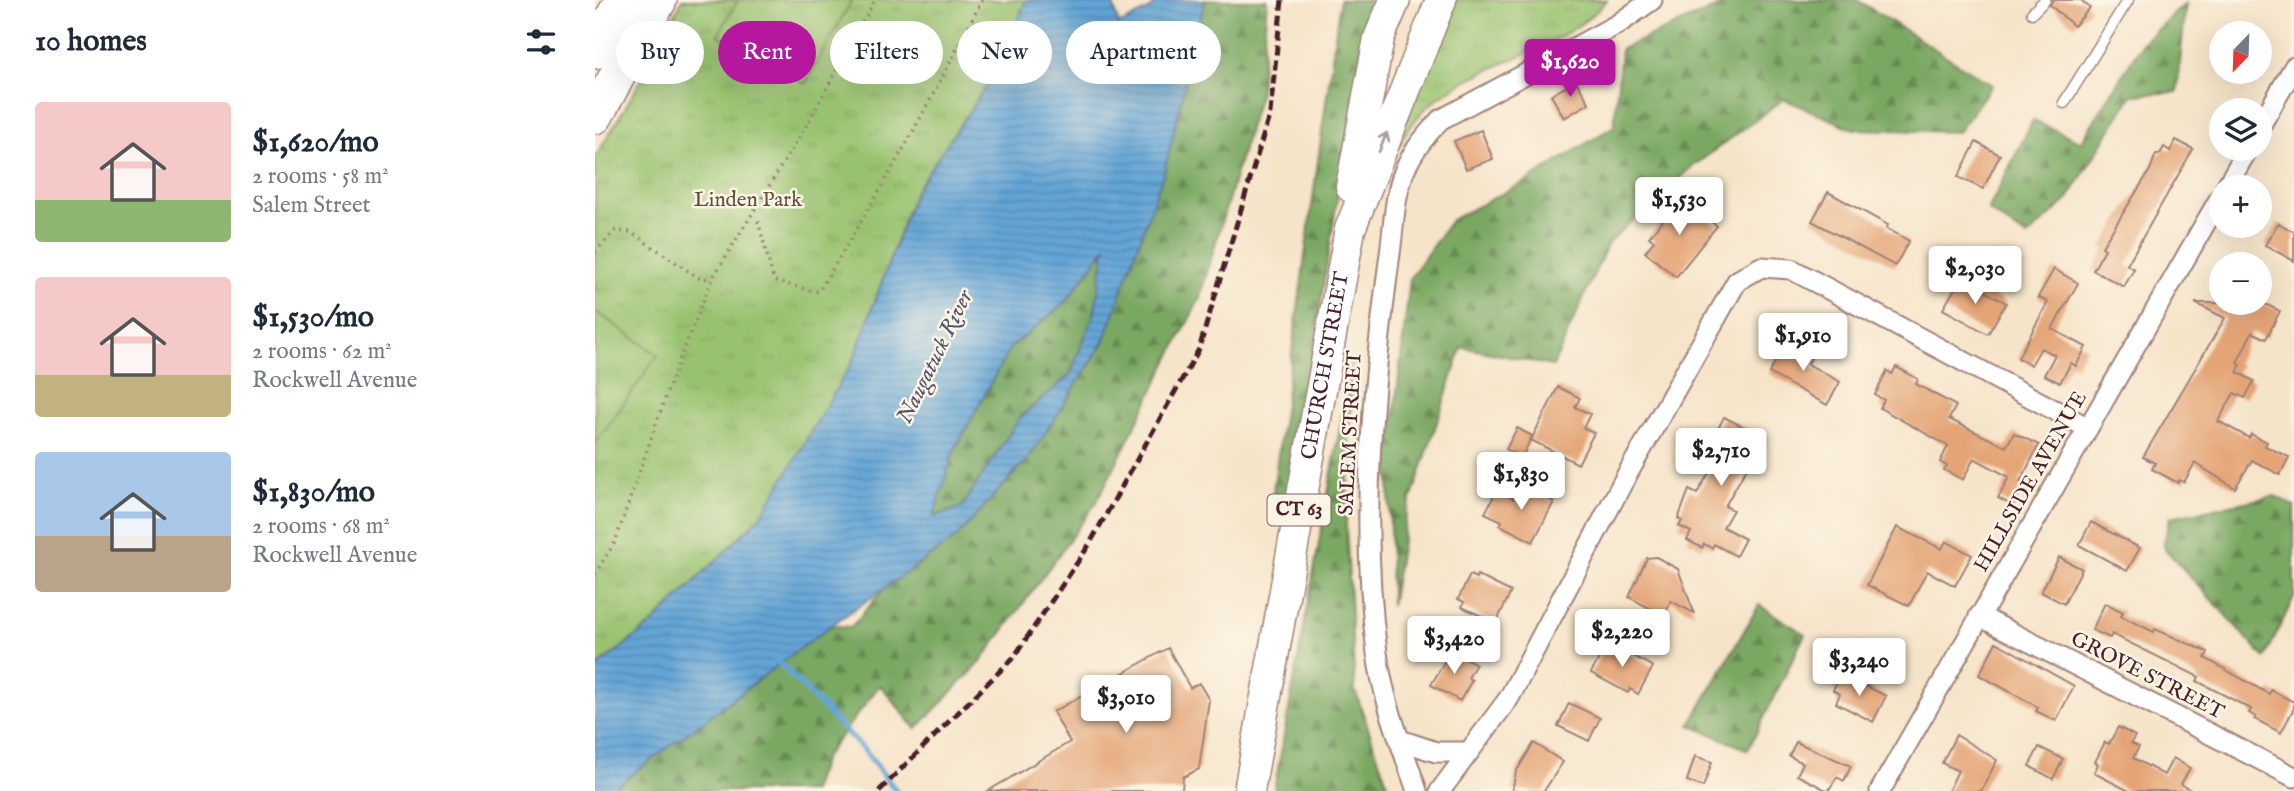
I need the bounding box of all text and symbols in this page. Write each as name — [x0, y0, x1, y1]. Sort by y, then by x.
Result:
chip: Buy — [616, 21, 704, 84]
chip: Rent — [718, 21, 816, 84]
chip: Filters — [830, 21, 943, 84]
chip: New — [957, 21, 1052, 84]
chip: Apartment — [1066, 21, 1221, 84]
north arrow — [2209, 21, 2271, 84]
map controls — [2209, 21, 2272, 315]
text: 10 homes — [35, 23, 147, 61]
icon: filters — [522, 23, 560, 61]
pin: $1,620 — [1513, 40, 1627, 99]
text: $1,620 — [1540, 47, 1600, 76]
button: layers — [2209, 98, 2272, 161]
text: $1,620/mo — [252, 124, 379, 162]
icon: home — [91, 130, 175, 214]
one-way arrow — [1377, 132, 1390, 154]
text: 2 rooms · 58 m² — [252, 162, 389, 191]
button: + — [2209, 175, 2272, 238]
pin: $1,530 — [1622, 177, 1736, 237]
text: $1,530 — [1651, 185, 1707, 214]
park label: Linden Park — [694, 187, 803, 214]
text: Salem Street — [252, 191, 370, 220]
pin: $2,030 — [1918, 246, 2032, 306]
button: − — [2209, 252, 2272, 315]
text: $2,030 — [1945, 254, 2005, 283]
street label: CHURCH STREET — [1295, 269, 1356, 462]
water label: Naugatuck River — [890, 284, 981, 429]
text: $1,530/mo — [252, 299, 374, 337]
icon: home — [91, 305, 175, 389]
pin: $1,910 — [1746, 314, 1860, 373]
text: $1,910 — [1774, 321, 1832, 350]
text: 2 rooms · 62 m² — [252, 337, 392, 366]
street label: SALEM STREET — [1333, 349, 1369, 516]
text: Rockwell Avenue — [252, 366, 417, 395]
street label: HILLSIDE AVENUE — [1968, 387, 2094, 577]
pin: $2,710 — [1664, 428, 1778, 488]
text: $2,710 — [1692, 436, 1750, 465]
pin: $1,830 — [1464, 452, 1578, 512]
text: $1,830 — [1493, 460, 1549, 489]
text: $1,830/mo — [252, 474, 375, 512]
icon: home — [91, 480, 175, 564]
road number: CT 63 — [1267, 495, 1331, 526]
text: 2 rooms · 68 m² — [252, 512, 390, 541]
text: Rockwell Avenue — [252, 541, 417, 570]
pin: $2,220 — [1565, 610, 1679, 669]
pin: $3,420 — [1397, 616, 1511, 676]
text: $2,220 — [1591, 617, 1653, 646]
text: $3,420 — [1423, 624, 1485, 653]
street label: GROVE STREET — [2066, 626, 2229, 727]
pin: $3,240 — [1802, 638, 1916, 698]
text: $3,240 — [1829, 646, 1889, 675]
pin: $3,010 — [1069, 676, 1183, 735]
text: $3,010 — [1097, 683, 1155, 712]

